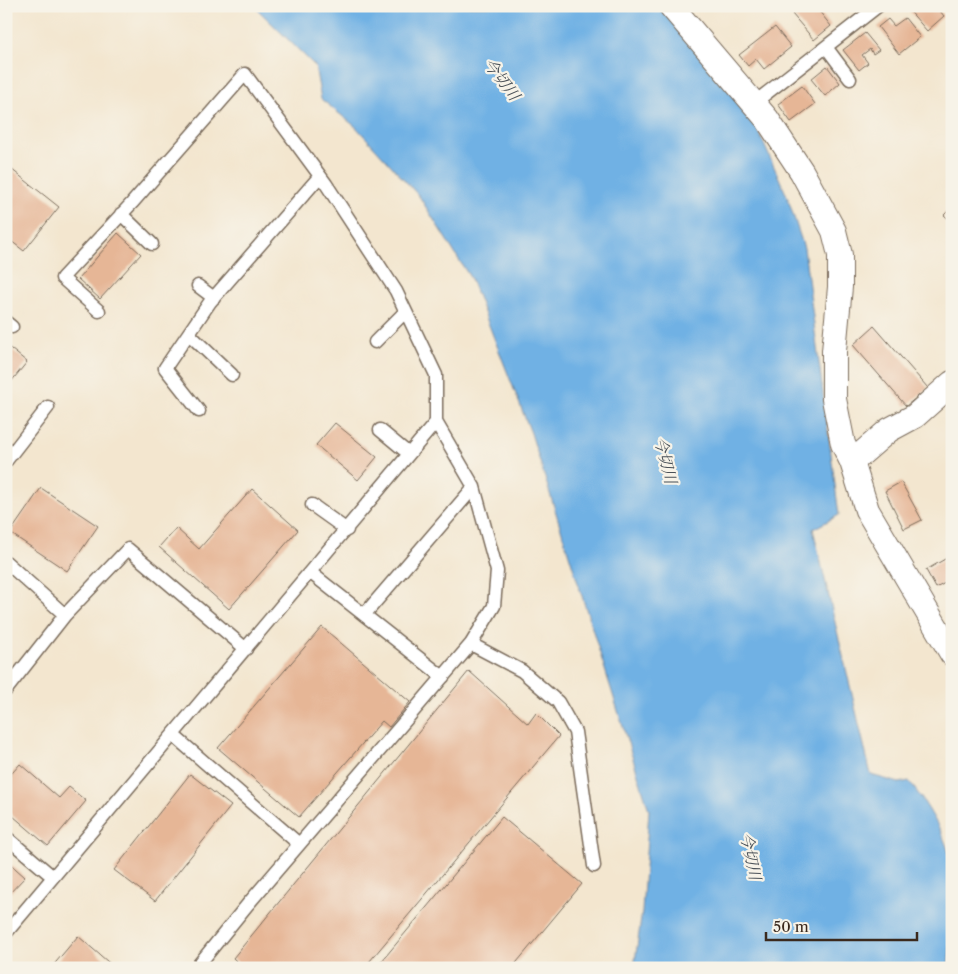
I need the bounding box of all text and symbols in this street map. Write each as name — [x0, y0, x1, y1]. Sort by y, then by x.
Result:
water label: 今切川 — [480, 54, 526, 106]
water label: 今切川 — [650, 434, 682, 488]
water label: 今切川 — [736, 830, 766, 884]
scale bar — [766, 909, 917, 941]
text: 50 m — [773, 917, 809, 936]

